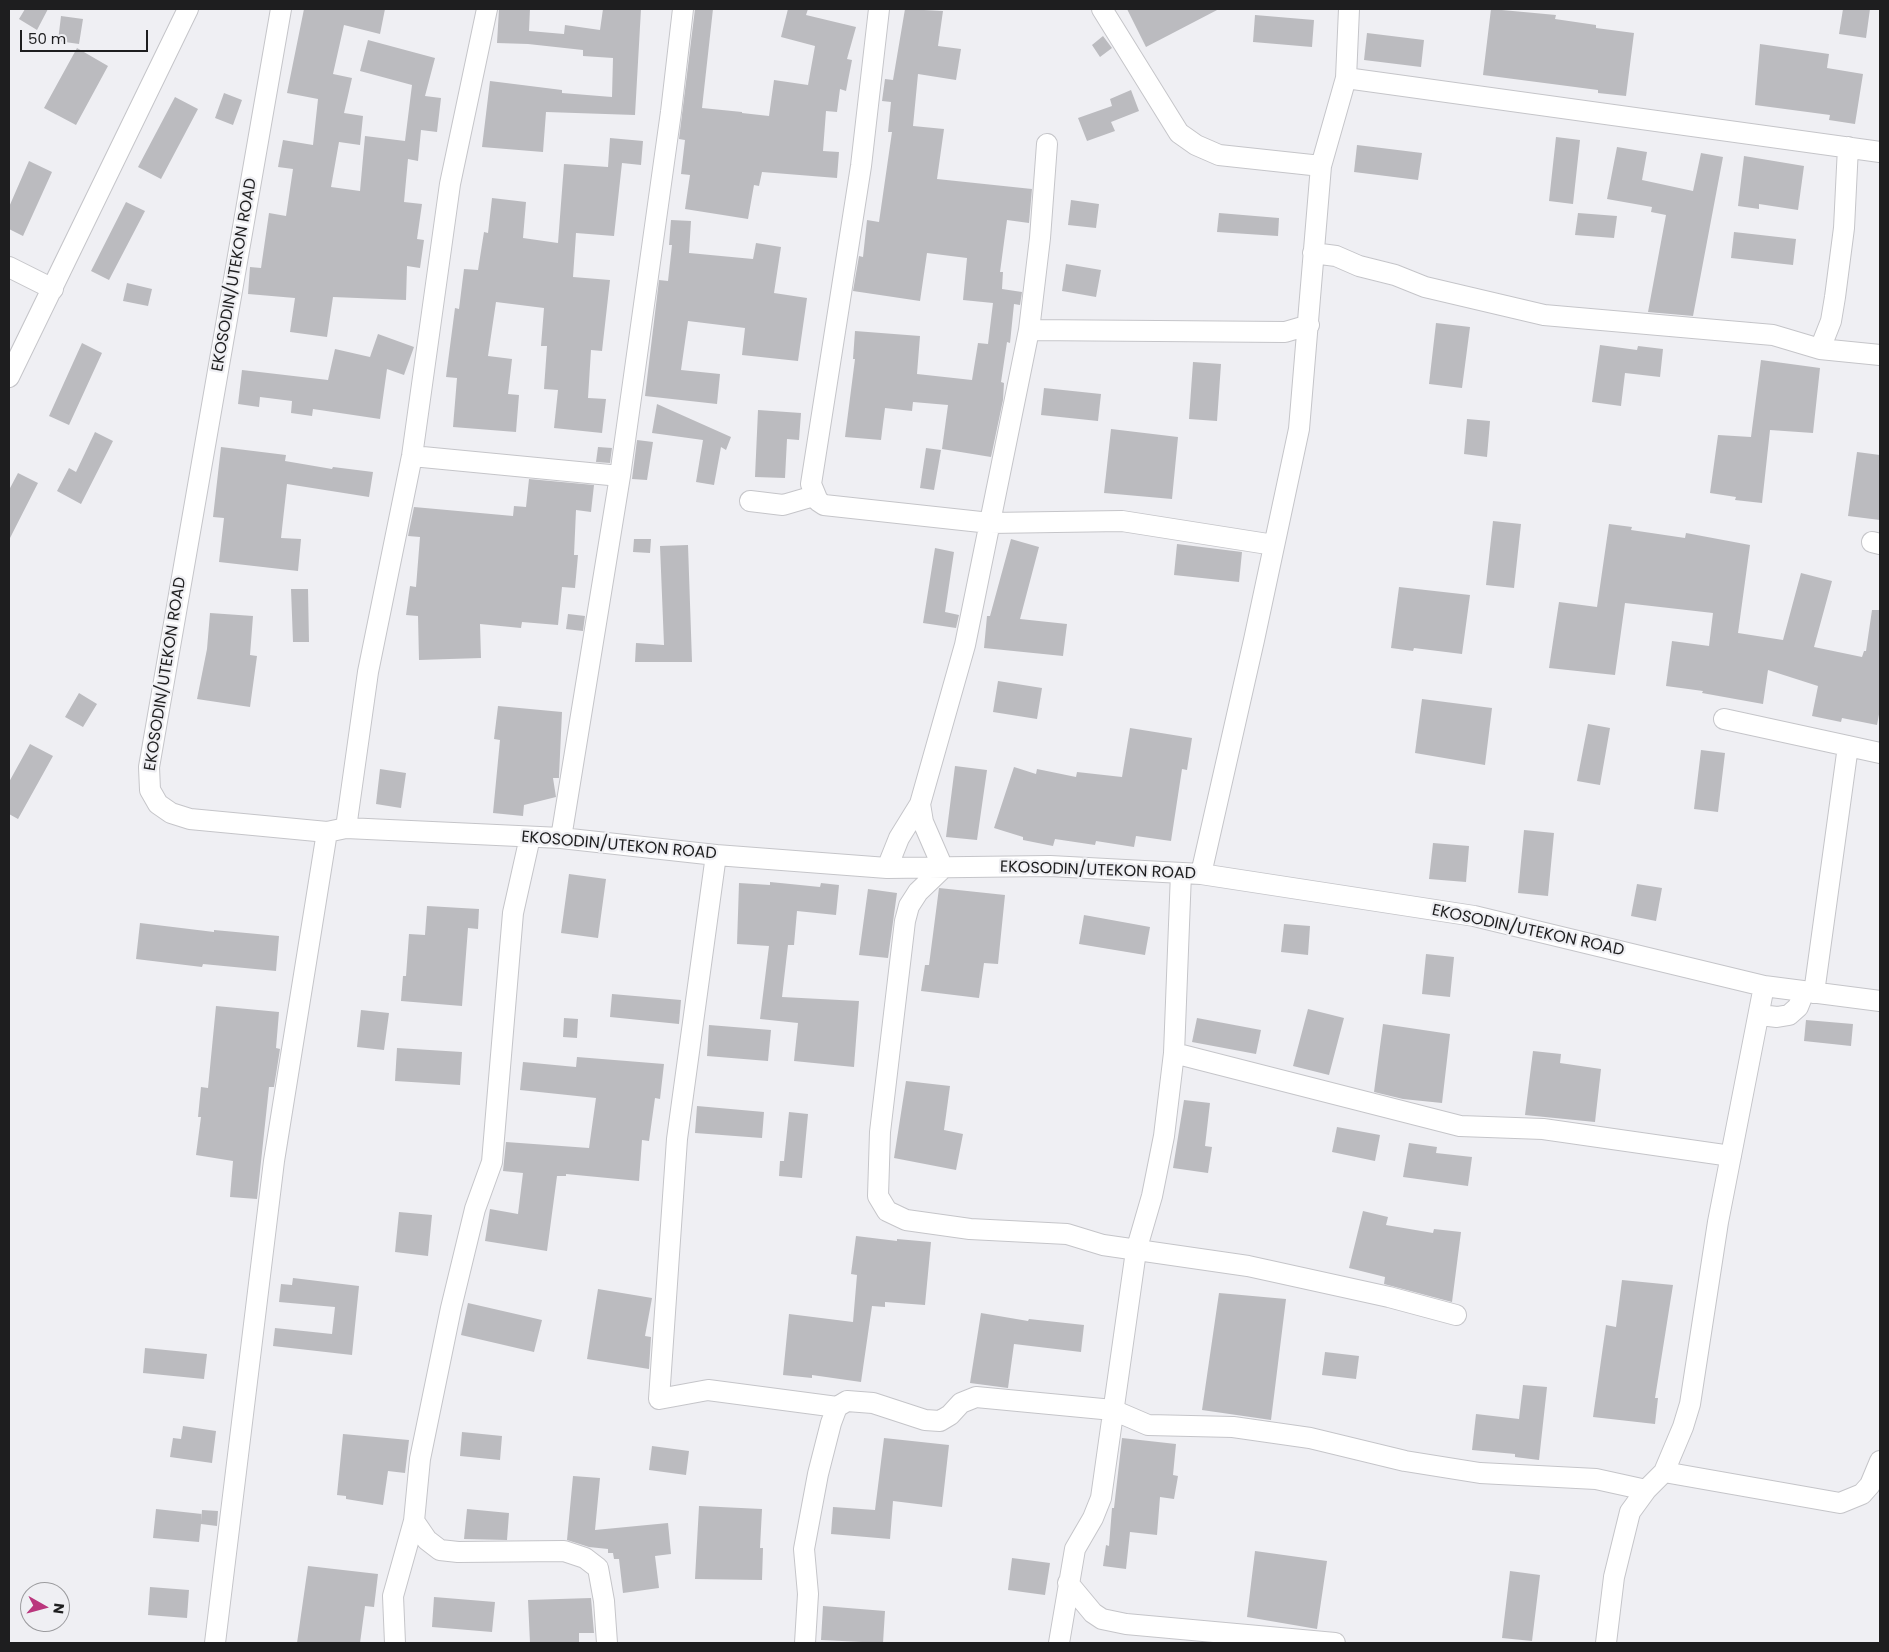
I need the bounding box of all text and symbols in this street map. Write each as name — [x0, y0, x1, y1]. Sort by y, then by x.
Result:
scale bar — [22, 20, 150, 52]
text: 50 m — [28, 28, 66, 49]
street label: EKOSODIN/UTEKON ROAD — [209, 177, 261, 373]
street label: EKOSODIN/UTEKON ROAD — [141, 576, 191, 772]
street label: EKOSODIN/UTEKON ROAD — [520, 828, 718, 864]
street label: EKOSODIN/UTEKON ROAD — [1000, 858, 1196, 884]
street label: EKOSODIN/UTEKON ROAD — [1430, 901, 1626, 961]
north arrow — [20, 1582, 70, 1632]
text: N — [48, 1602, 69, 1615]

